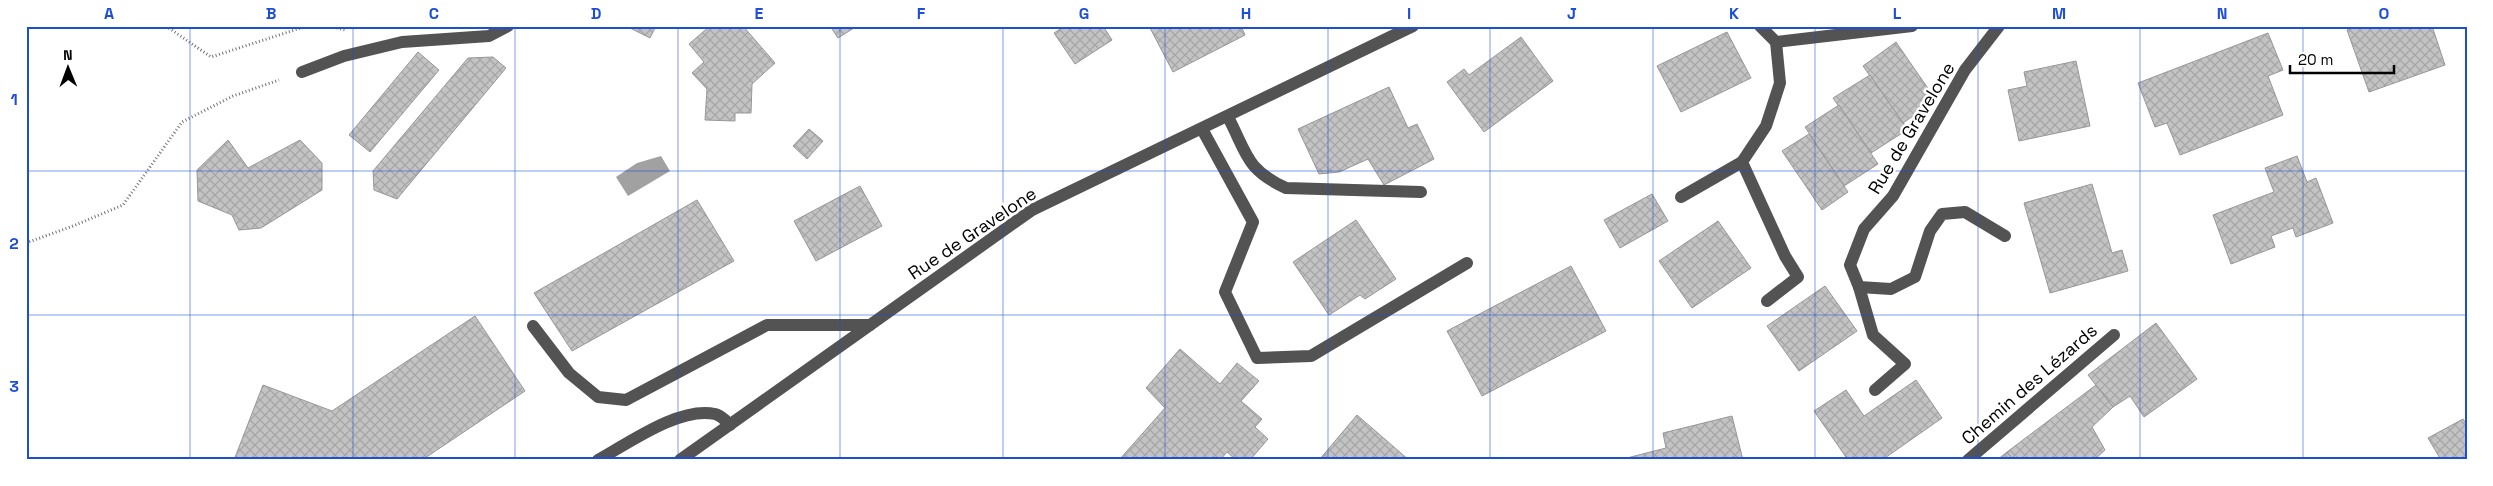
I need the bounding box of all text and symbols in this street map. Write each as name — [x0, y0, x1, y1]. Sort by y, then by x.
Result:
text: A — [104, 3, 114, 24]
text: B — [266, 3, 276, 24]
text: C — [429, 3, 439, 24]
text: D — [591, 3, 601, 24]
text: E — [755, 3, 764, 24]
text: F — [917, 3, 926, 24]
text: G — [1079, 3, 1089, 24]
text: H — [1241, 3, 1251, 24]
text: I — [1407, 3, 1411, 24]
text: J — [1567, 3, 1577, 24]
text: K — [1729, 3, 1739, 24]
text: L — [1893, 3, 1902, 24]
text: M — [2052, 3, 2066, 24]
text: N — [2217, 3, 2227, 24]
text: O — [2379, 3, 2390, 24]
north arrow — [42, 42, 92, 92]
scale bar — [2290, 42, 2394, 74]
text: N — [63, 46, 73, 64]
text: 20 m — [2298, 50, 2333, 69]
street label: Rue de Gravelone — [1863, 58, 1959, 198]
text: 1 — [10, 89, 18, 110]
street label: Rue de Gravelone — [903, 182, 1041, 284]
text: 2 — [9, 233, 19, 254]
street label: Chemin des Lézards — [1956, 319, 2102, 449]
text: 3 — [9, 376, 19, 397]

